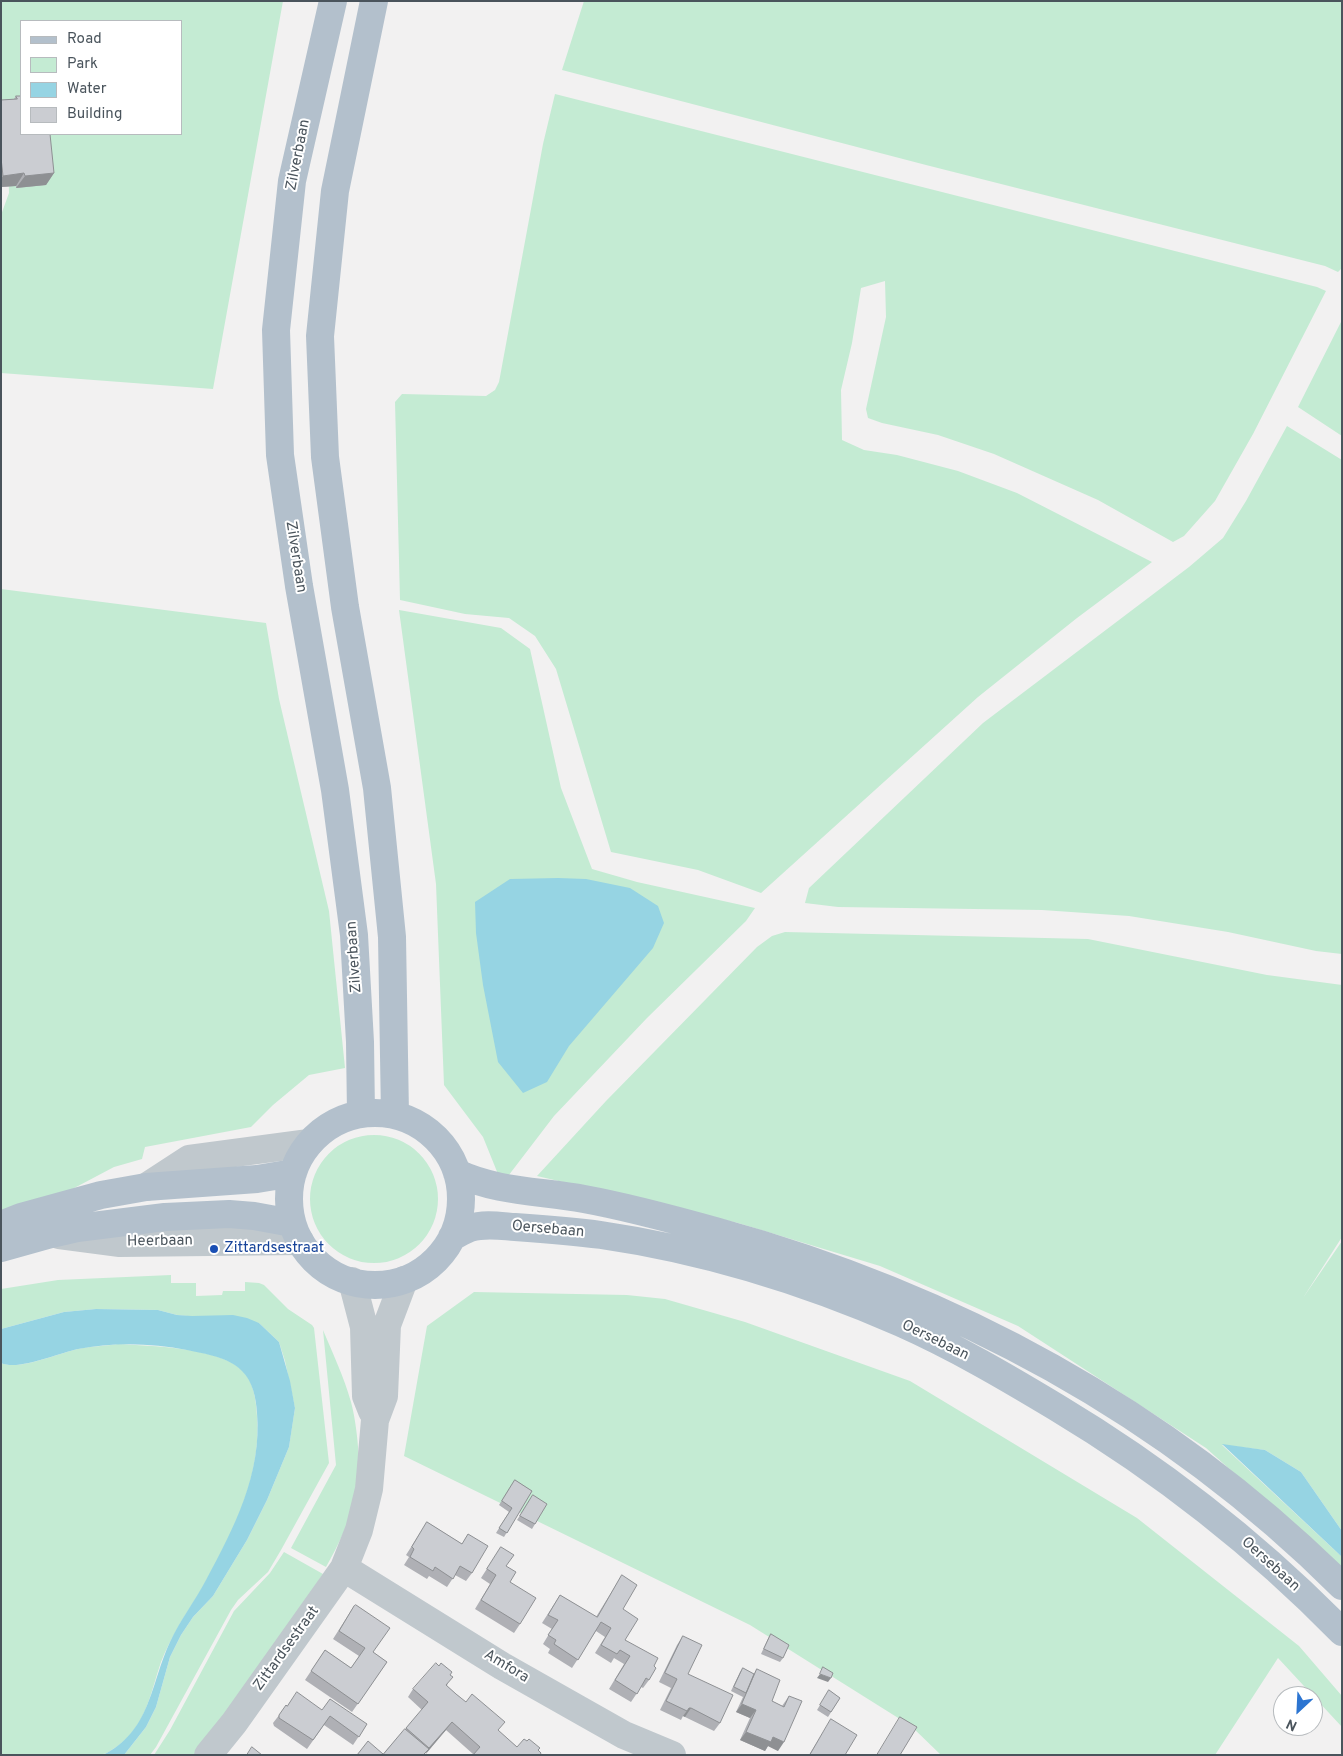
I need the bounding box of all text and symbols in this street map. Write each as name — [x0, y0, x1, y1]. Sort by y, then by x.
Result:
legend — [20, 20, 182, 135]
text: Road — [67, 30, 102, 49]
text: Park — [67, 55, 98, 74]
text: Water — [67, 80, 106, 99]
text: Building — [67, 105, 122, 124]
street label: Zilverbaan — [283, 118, 315, 192]
street label: Zilverbaan — [280, 520, 310, 594]
street label: Zilverbaan — [344, 920, 366, 994]
street label: Oersebaan — [511, 1218, 585, 1242]
street label: Heerbaan — [127, 1232, 193, 1252]
place label: Zittardsestraat — [224, 1240, 324, 1258]
marker: Zittardsestraat — [208, 1243, 220, 1255]
street label: Oersebaan — [898, 1317, 972, 1365]
street label: Oersebaan — [1237, 1534, 1303, 1596]
street label: Zittardsestraat — [250, 1603, 324, 1695]
street label: Amfora — [480, 1647, 532, 1687]
north arrow — [1273, 1686, 1323, 1736]
text: N — [1284, 1714, 1300, 1734]

